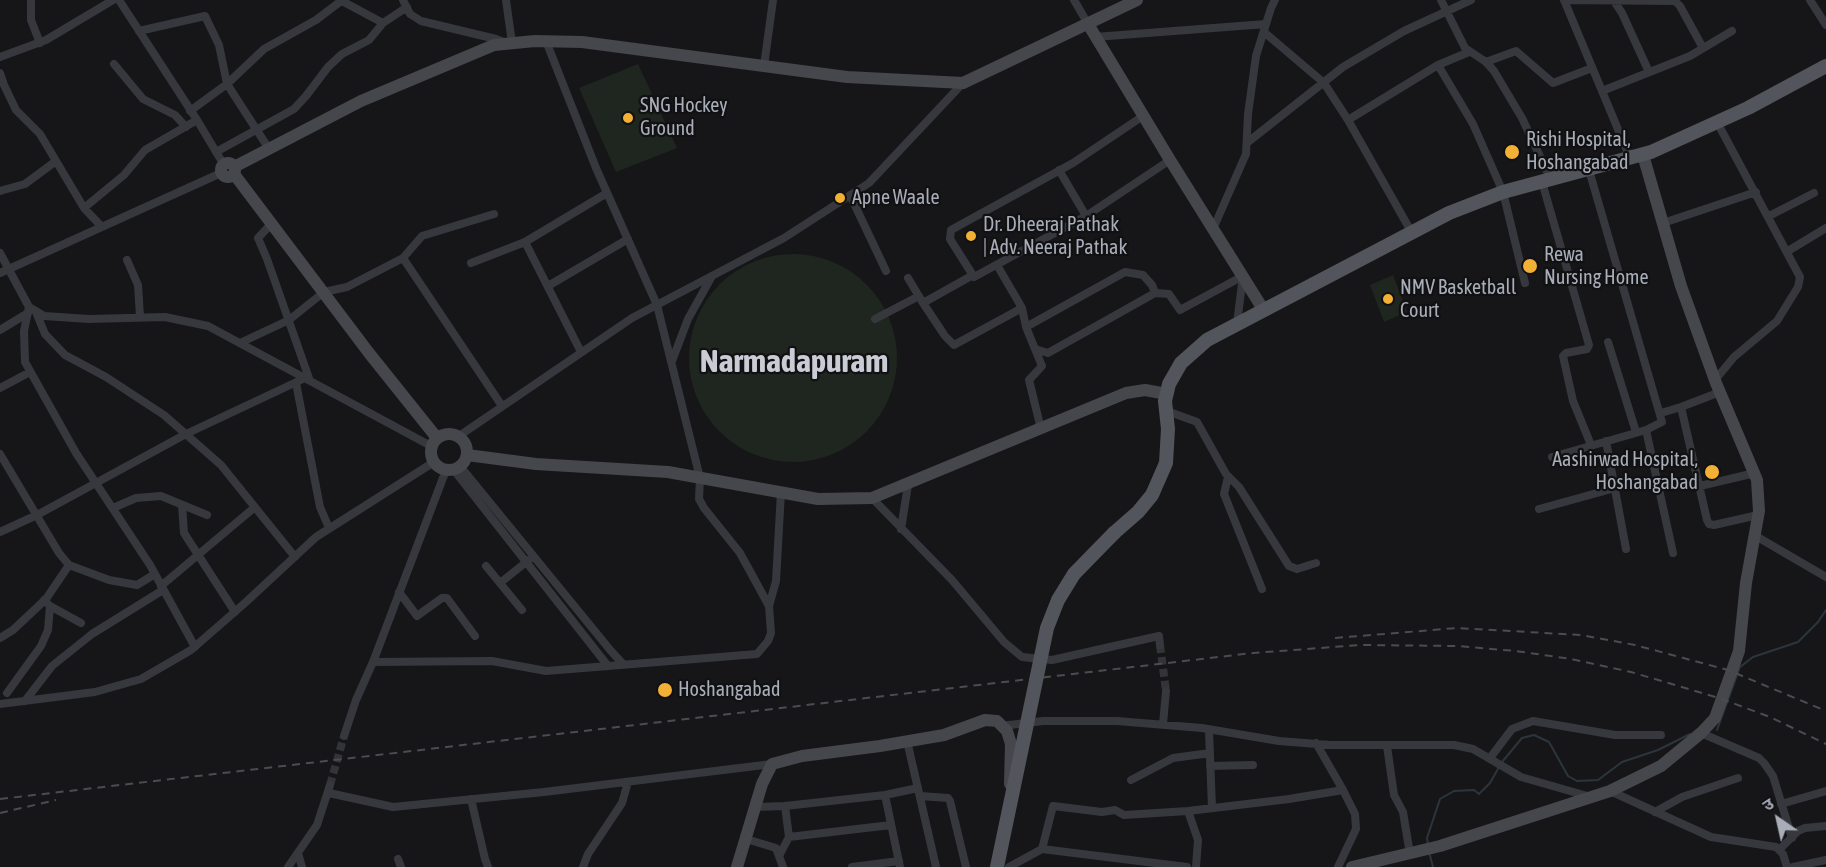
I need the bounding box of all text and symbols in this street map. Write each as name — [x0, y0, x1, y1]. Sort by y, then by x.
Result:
place label: SNG Hockey Ground — [640, 94, 727, 141]
marker: SNG Hockey Ground — [621, 111, 635, 125]
place label: Rishi Hospital, Hoshangabad — [1526, 128, 1631, 175]
marker: Rishi Hospital, Hoshangabad — [1503, 143, 1521, 161]
place label: Apne Waale — [852, 186, 939, 210]
marker: Apne Waale — [833, 191, 847, 205]
place label: Dr. Dheeraj Pathak | Adv. Neeraj Pathak — [983, 213, 1127, 260]
marker: Dr. Dheeraj Pathak | Adv. Neeraj Pathak — [964, 229, 978, 243]
place label: Rewa Nursing Home — [1544, 243, 1649, 290]
marker: Rewa Nursing Home — [1521, 257, 1539, 275]
place label: NMV Basketball Court — [1400, 276, 1516, 323]
marker: NMV Basketball Court — [1381, 292, 1395, 306]
district label: Narmadapuram — [700, 343, 888, 381]
place label: Aashirwad Hospital, Hoshangabad — [1552, 448, 1698, 495]
marker: Aashirwad Hospital, Hoshangabad — [1703, 463, 1721, 481]
place label: Hoshangabad — [678, 678, 781, 702]
marker: Hoshangabad — [656, 681, 674, 699]
north arrow — [1748, 789, 1808, 849]
text: उ — [1759, 794, 1777, 814]

